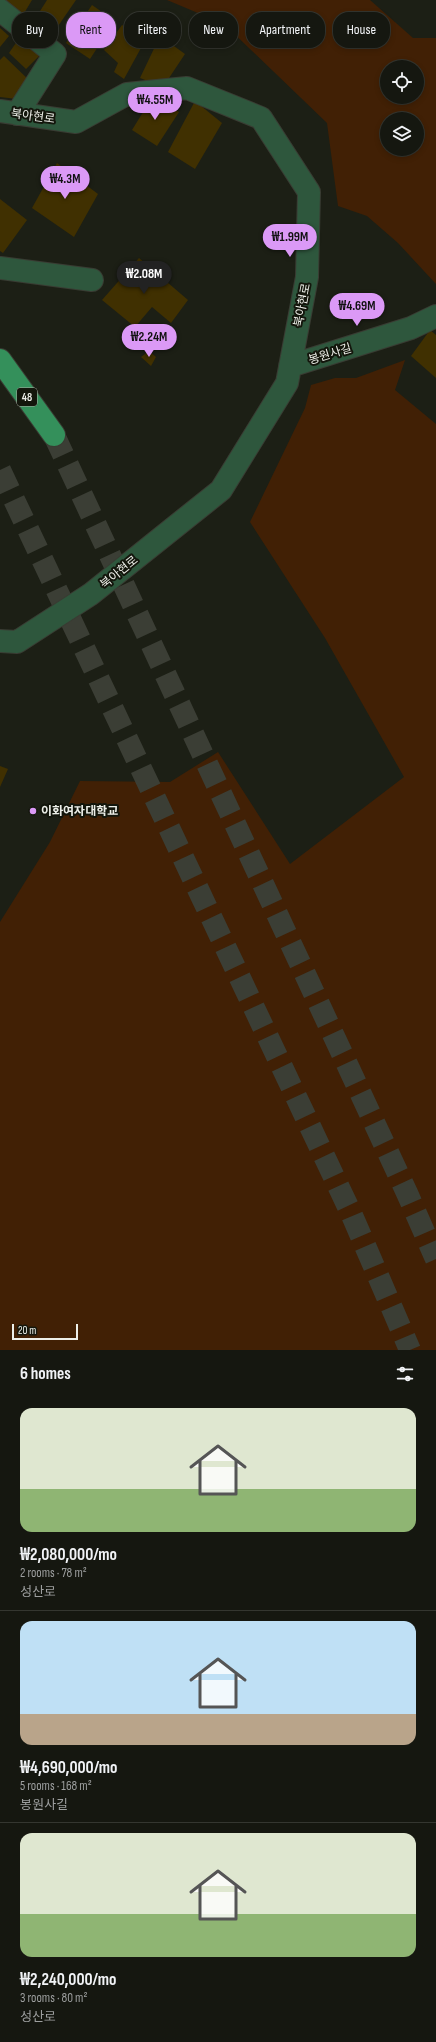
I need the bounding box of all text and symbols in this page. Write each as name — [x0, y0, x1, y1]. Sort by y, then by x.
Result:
chip: Buy — [12, 12, 58, 48]
chip: Rent — [66, 12, 116, 48]
chip: Filters — [124, 12, 181, 48]
chip: New — [189, 12, 238, 48]
chip: Apartment — [246, 12, 325, 48]
chip: House — [333, 12, 390, 48]
map controls — [380, 60, 424, 156]
button: locate — [380, 60, 424, 104]
pin: ₩4.55M — [122, 87, 188, 121]
text: ₩4.55M — [137, 92, 173, 108]
street label: 북아현로 — [10, 106, 56, 127]
button: layers — [380, 112, 424, 156]
pin: ₩4.3M — [37, 166, 93, 200]
text: ₩4.3M — [50, 171, 80, 187]
pin: ₩1.99M — [257, 224, 323, 258]
text: ₩1.99M — [272, 229, 308, 245]
pin: ₩2.08M — [111, 261, 177, 295]
text: ₩2.08M — [126, 266, 162, 282]
street label: 북아현로 — [291, 282, 314, 328]
pin: ₩4.69M — [324, 293, 390, 327]
text: ₩4.69M — [339, 298, 375, 314]
pin: ₩2.24M — [116, 324, 182, 358]
text: ₩2.24M — [131, 329, 167, 345]
street label: 봉원사길 — [307, 341, 353, 368]
road number: 48 — [17, 388, 37, 406]
street label: 북아현로 — [97, 553, 141, 592]
place label: 이화여자대학교 — [41, 804, 118, 819]
marker: 이화여자대학교 — [28, 806, 38, 816]
scale bar — [12, 1322, 78, 1341]
text: 20 m — [18, 1324, 36, 1337]
icon: filters — [394, 1363, 416, 1385]
text: 6 homes — [20, 1364, 71, 1384]
icon: home — [182, 1434, 254, 1506]
text: ₩2,080,000/mo — [20, 1545, 117, 1565]
text: 2 rooms · 78 m² — [20, 1565, 87, 1581]
text: 성산로 — [20, 1584, 56, 1600]
icon: home — [182, 1647, 254, 1719]
text: ₩4,690,000/mo — [20, 1758, 117, 1778]
text: 5 rooms · 168 m² — [20, 1778, 92, 1794]
text: 봉원사길 — [20, 1797, 68, 1813]
icon: home — [182, 1859, 254, 1931]
text: ₩2,240,000/mo — [20, 1970, 116, 1990]
text: 3 rooms · 80 m² — [20, 1990, 88, 2006]
text: 성산로 — [20, 2009, 56, 2025]

